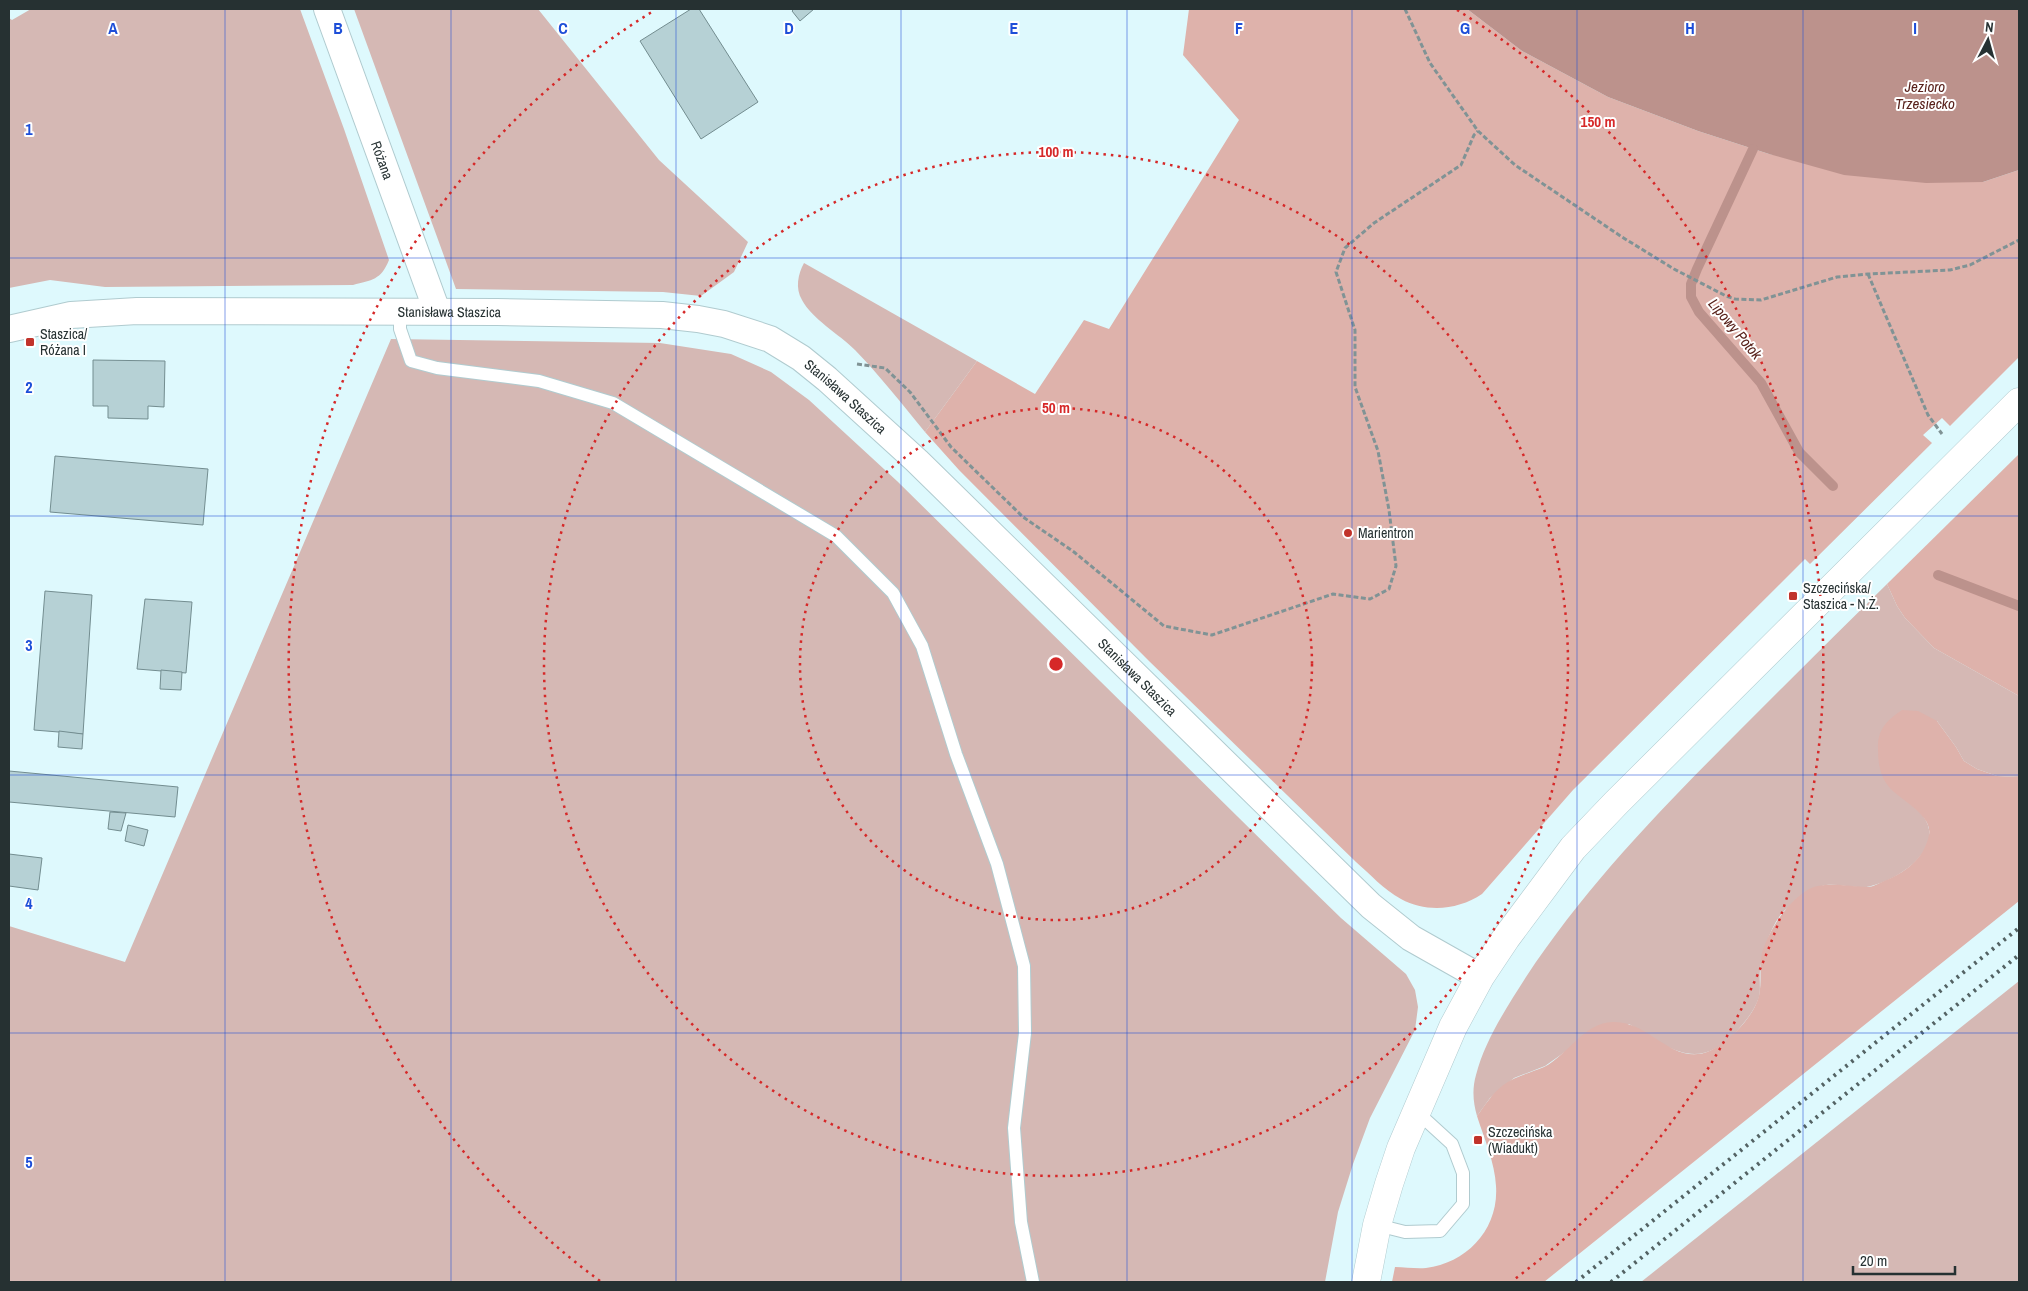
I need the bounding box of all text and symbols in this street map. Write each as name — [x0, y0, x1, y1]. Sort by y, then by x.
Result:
north arrow — [1963, 15, 2013, 65]
text: A — [108, 17, 118, 39]
text: B — [333, 17, 343, 39]
text: C — [558, 17, 568, 39]
text: D — [784, 17, 794, 39]
text: E — [1010, 17, 1019, 39]
text: F — [1235, 17, 1243, 39]
text: G — [1460, 17, 1470, 39]
text: H — [1685, 17, 1695, 39]
text: I — [1913, 17, 1917, 39]
text: N — [1984, 18, 1994, 36]
water label: Jezioro Trzesiecko — [1895, 76, 1955, 114]
text: 150 m — [1581, 111, 1615, 132]
text: 1 — [25, 118, 33, 140]
street label: Różana — [367, 139, 398, 183]
text: 100 m — [1039, 141, 1073, 162]
water label: Lipowy Potok — [1704, 294, 1768, 364]
street label: Stanisława Staszica — [398, 303, 502, 321]
place label: Staszica/ Różana I — [40, 325, 88, 359]
marker: Staszica/ Różana I — [24, 336, 36, 348]
street label: Stanisława Staszica — [801, 355, 891, 438]
text: 2 — [25, 376, 33, 398]
text: 50 m — [1042, 397, 1070, 418]
place label: Marientron — [1358, 524, 1414, 542]
marker: Marientron — [1342, 527, 1354, 539]
place label: Szczecińska/ Staszica - N.Ż. — [1803, 579, 1879, 613]
marker: Szczecińska/ Staszica - N.Ż. — [1787, 590, 1799, 602]
text: 3 — [25, 634, 33, 656]
street label: Stanisława Staszica — [1094, 634, 1181, 720]
centre of rings — [1047, 655, 1065, 673]
text: 4 — [25, 892, 33, 914]
place label: Szczecińska (Wiadukt) — [1488, 1123, 1553, 1157]
marker: Szczecińska (Wiadukt) — [1472, 1134, 1484, 1146]
text: 5 — [25, 1151, 33, 1173]
scale bar — [1853, 1244, 1956, 1276]
text: 20 m — [1860, 1250, 1887, 1271]

